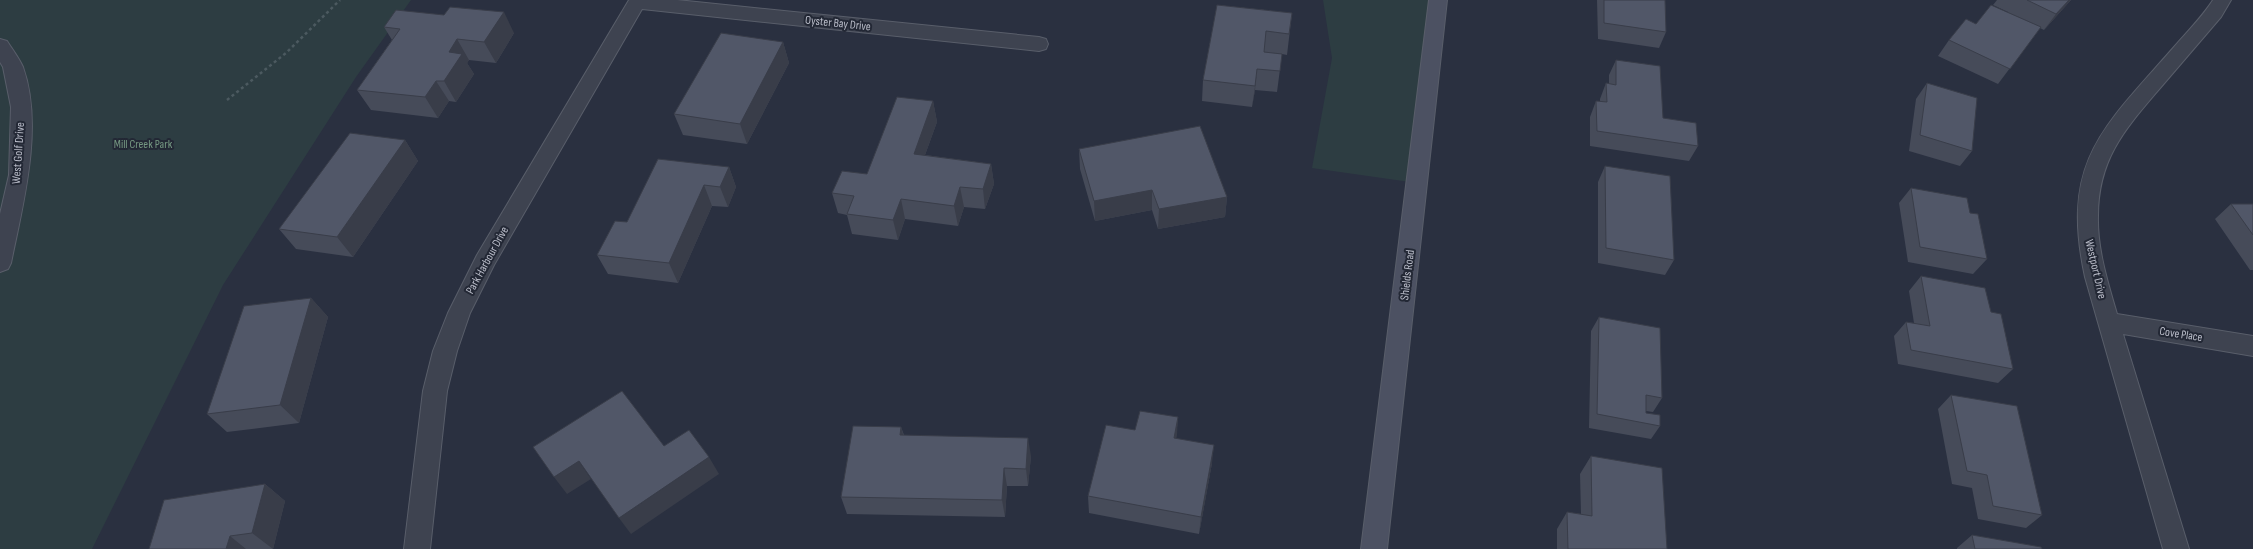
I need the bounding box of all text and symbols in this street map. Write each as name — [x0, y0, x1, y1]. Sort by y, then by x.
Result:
street label: Oyster Bay Drive — [804, 13, 872, 34]
street label: West Golf Drive — [9, 121, 28, 184]
park label: Mill Creek Park — [114, 137, 173, 152]
street label: Park Harbour Drive — [463, 224, 512, 297]
street label: Westport Drive — [2081, 238, 2110, 300]
street label: Shields Road — [1397, 249, 1418, 301]
street label: Cove Place — [2158, 324, 2204, 345]

